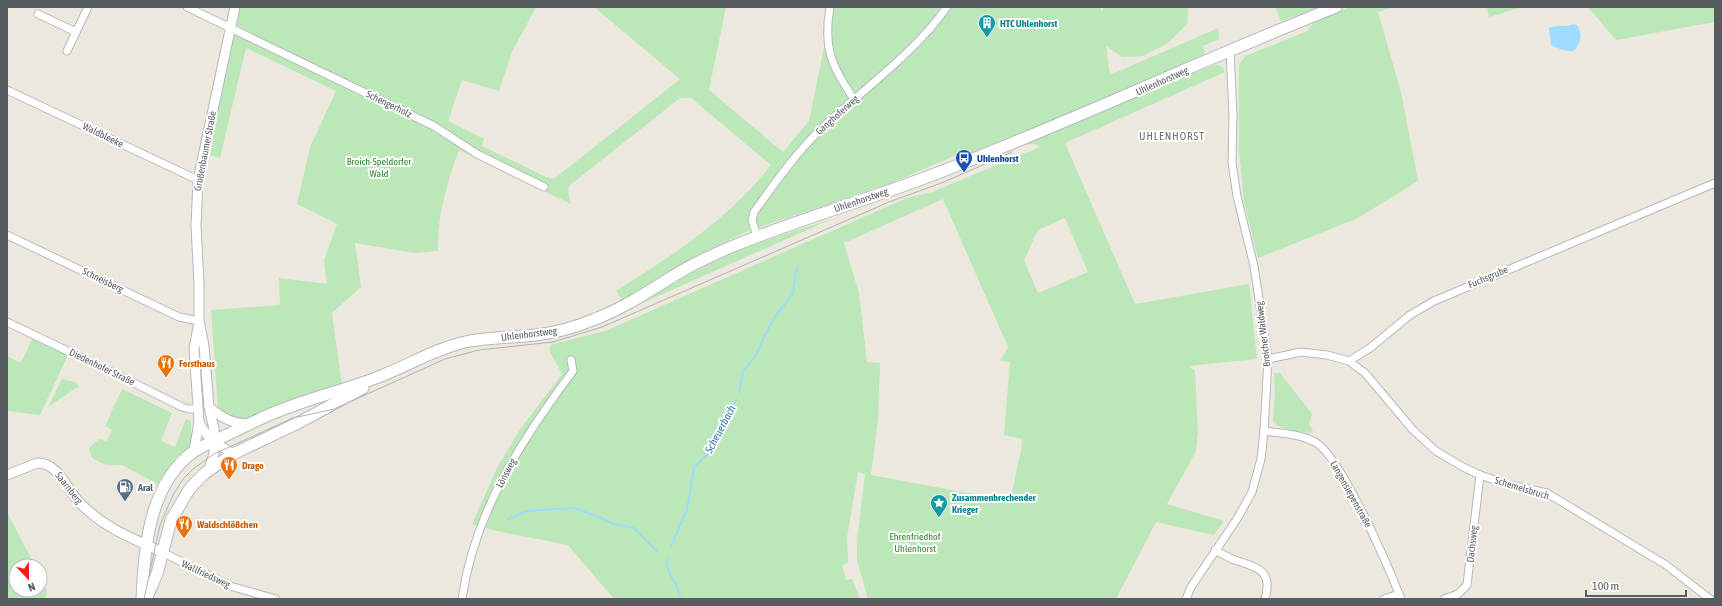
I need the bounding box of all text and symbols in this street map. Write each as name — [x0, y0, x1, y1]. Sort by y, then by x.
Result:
building icon: HTC Uhlenhorst — [977, 13, 997, 38]
place label: HTC Uhlenhorst — [1000, 18, 1058, 29]
street label: Uhlenhorstweg — [1134, 64, 1191, 97]
street label: Schengerholz — [364, 88, 414, 120]
street label: Ganghoferweg — [813, 93, 861, 137]
street label: Großenbaumer Straße — [192, 110, 218, 192]
street label: Waldbleeke — [81, 120, 126, 150]
district label: UHLENHORST — [1139, 130, 1205, 142]
bus stop icon: Uhlenhorst — [954, 148, 974, 173]
place label: Uhlenhorst — [977, 153, 1019, 164]
park label: Broich-Speldorfer Wald — [347, 156, 412, 179]
street label: Uhlenhorstweg — [833, 185, 890, 214]
street label: Fuchsgrube — [1466, 264, 1510, 290]
street label: Schneisberg — [81, 265, 126, 295]
street label: Broicher Waldweg — [1253, 300, 1272, 367]
street label: Uhlenhorstweg — [500, 325, 558, 343]
street label: Diedenhofer Straße — [67, 346, 137, 388]
restaurant icon: Forsthaus — [156, 353, 176, 378]
place label: Forsthaus — [179, 358, 215, 369]
water label: Scheuerbach — [702, 403, 738, 456]
restaurant icon: Drago — [219, 455, 239, 480]
street label: Lönsweg — [494, 456, 519, 490]
street label: Langensiepenstraße — [1328, 459, 1374, 530]
place label: Drago — [242, 460, 264, 471]
street label: Saarnberg — [53, 470, 85, 507]
street label: Schemelsbruch — [1493, 475, 1551, 502]
fuel station icon: Aral — [115, 477, 135, 502]
place label: Aral — [137, 482, 153, 493]
place label: Zusammenbrechender Krieger — [952, 492, 1037, 515]
place icon: Zusammenbrechender Krieger — [929, 493, 949, 518]
restaurant icon: Waldschlößchen — [174, 514, 194, 539]
place label: Waldschlößchen — [196, 519, 258, 530]
street label: Dachsweg — [1465, 524, 1479, 563]
park label: Ehrenfriedhof Uhlenhorst — [890, 531, 941, 554]
north arrow — [8, 558, 48, 598]
street label: Wallfriedsweg — [180, 558, 233, 590]
scale bar — [1586, 572, 1686, 598]
text: 100 m — [1592, 579, 1619, 593]
text: N — [26, 580, 37, 594]

